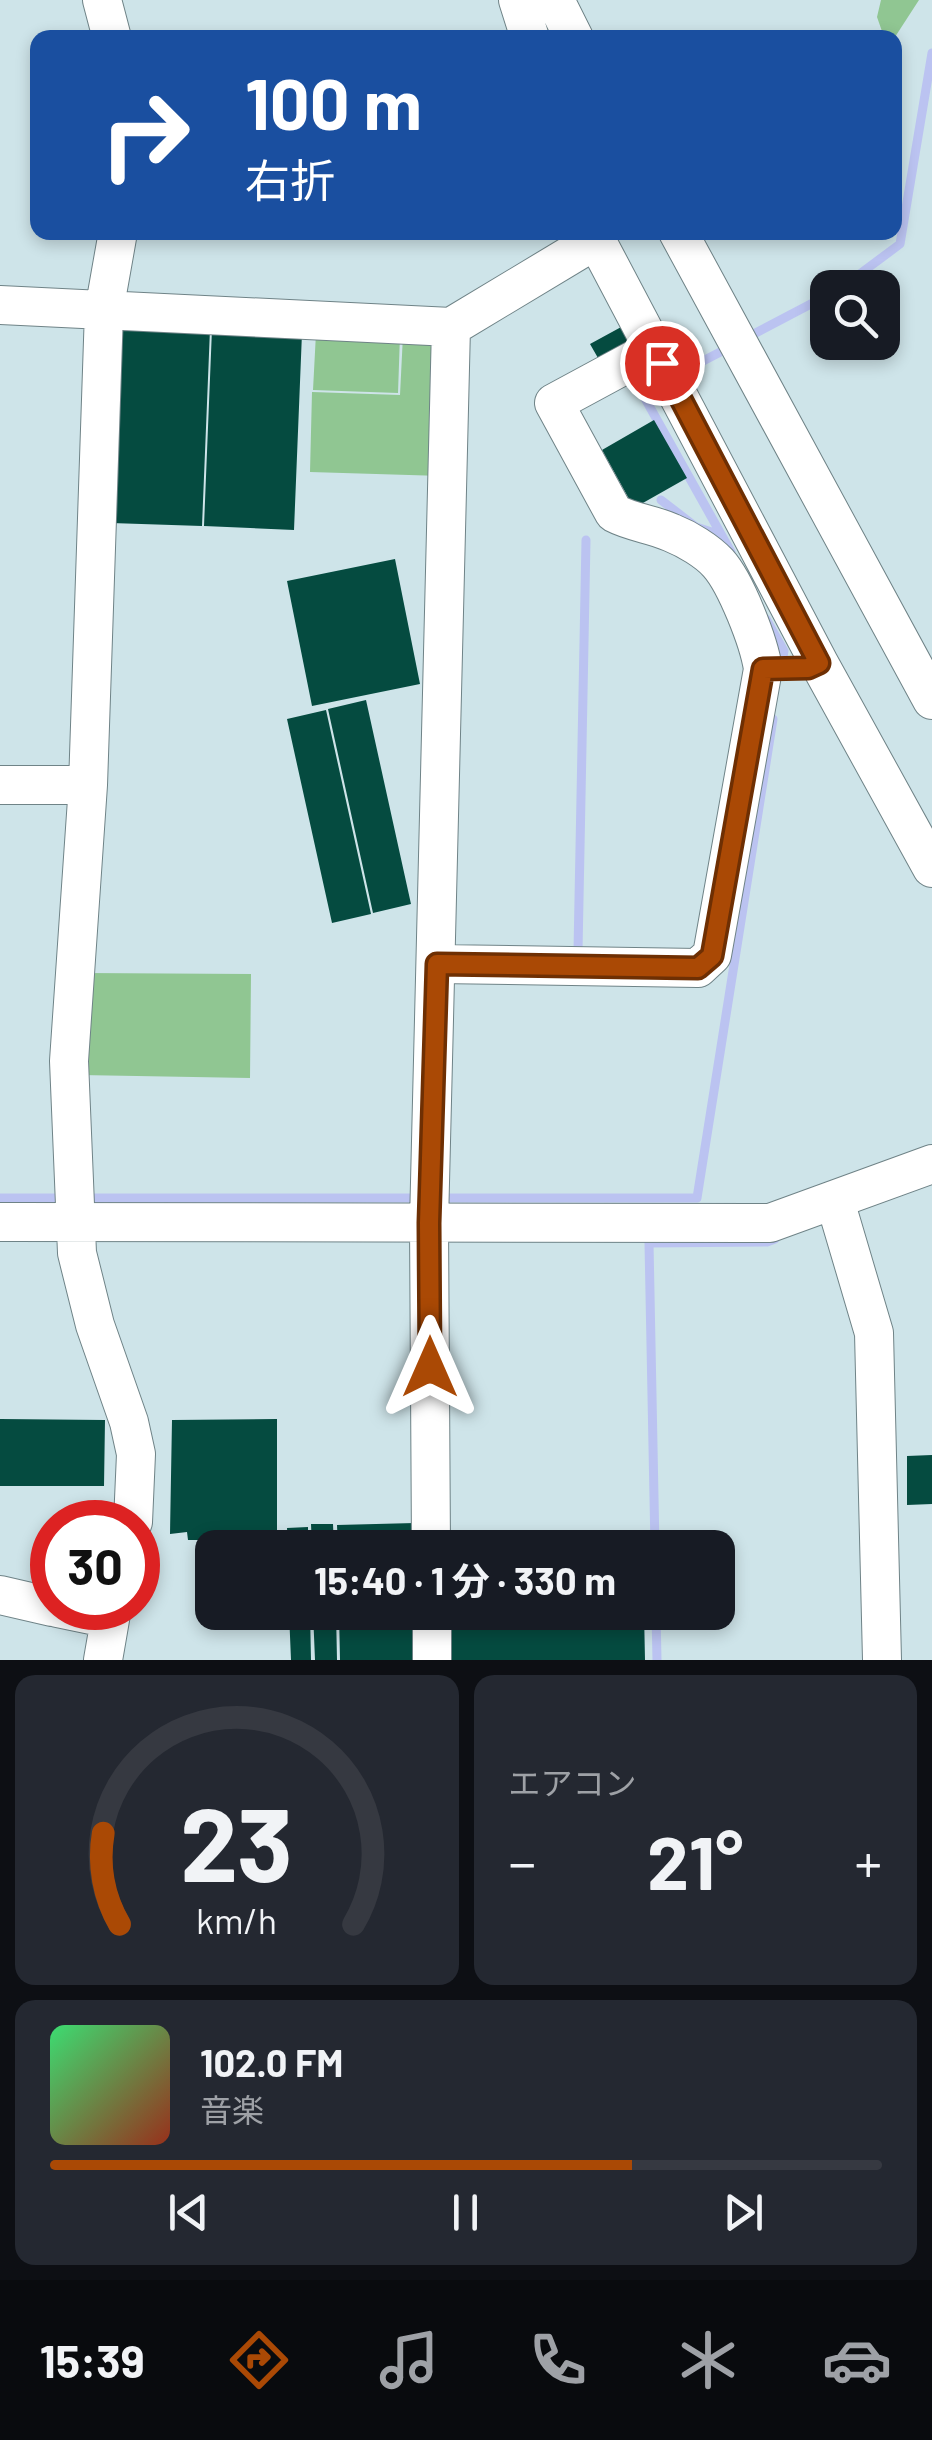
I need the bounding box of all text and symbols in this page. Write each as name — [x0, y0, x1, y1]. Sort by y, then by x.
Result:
text: 100 m — [245, 60, 422, 144]
icon: right — [80, 70, 210, 200]
text: 右折 — [245, 152, 335, 206]
map controls — [810, 270, 900, 360]
button: search — [810, 270, 900, 360]
pin — [620, 321, 705, 406]
icon: arrive — [635, 336, 690, 391]
position arrow — [378, 1315, 482, 1419]
speed limit sign: 30 — [30, 1500, 160, 1630]
text: 15:40 · 1 分 · 330 m — [314, 1557, 616, 1603]
text: エアコン — [509, 1763, 637, 1801]
text: 23 — [180, 1778, 293, 1903]
text: 21° — [647, 1815, 743, 1905]
text: − — [509, 1828, 536, 1894]
text: + — [854, 1828, 882, 1894]
text: km/h — [196, 1898, 277, 1941]
text: 102.0 FM — [200, 2039, 343, 2085]
text: 音楽 — [200, 2090, 264, 2128]
icon: previous — [161, 2185, 216, 2240]
icon: pause — [438, 2185, 493, 2240]
icon: next — [716, 2185, 771, 2240]
icon: directions — [224, 2325, 294, 2395]
icon: music — [374, 2325, 444, 2395]
icon: phone — [523, 2325, 593, 2395]
icon: climate — [673, 2325, 743, 2395]
icon: car — [822, 2325, 892, 2395]
text: 15:39 — [40, 2333, 145, 2387]

